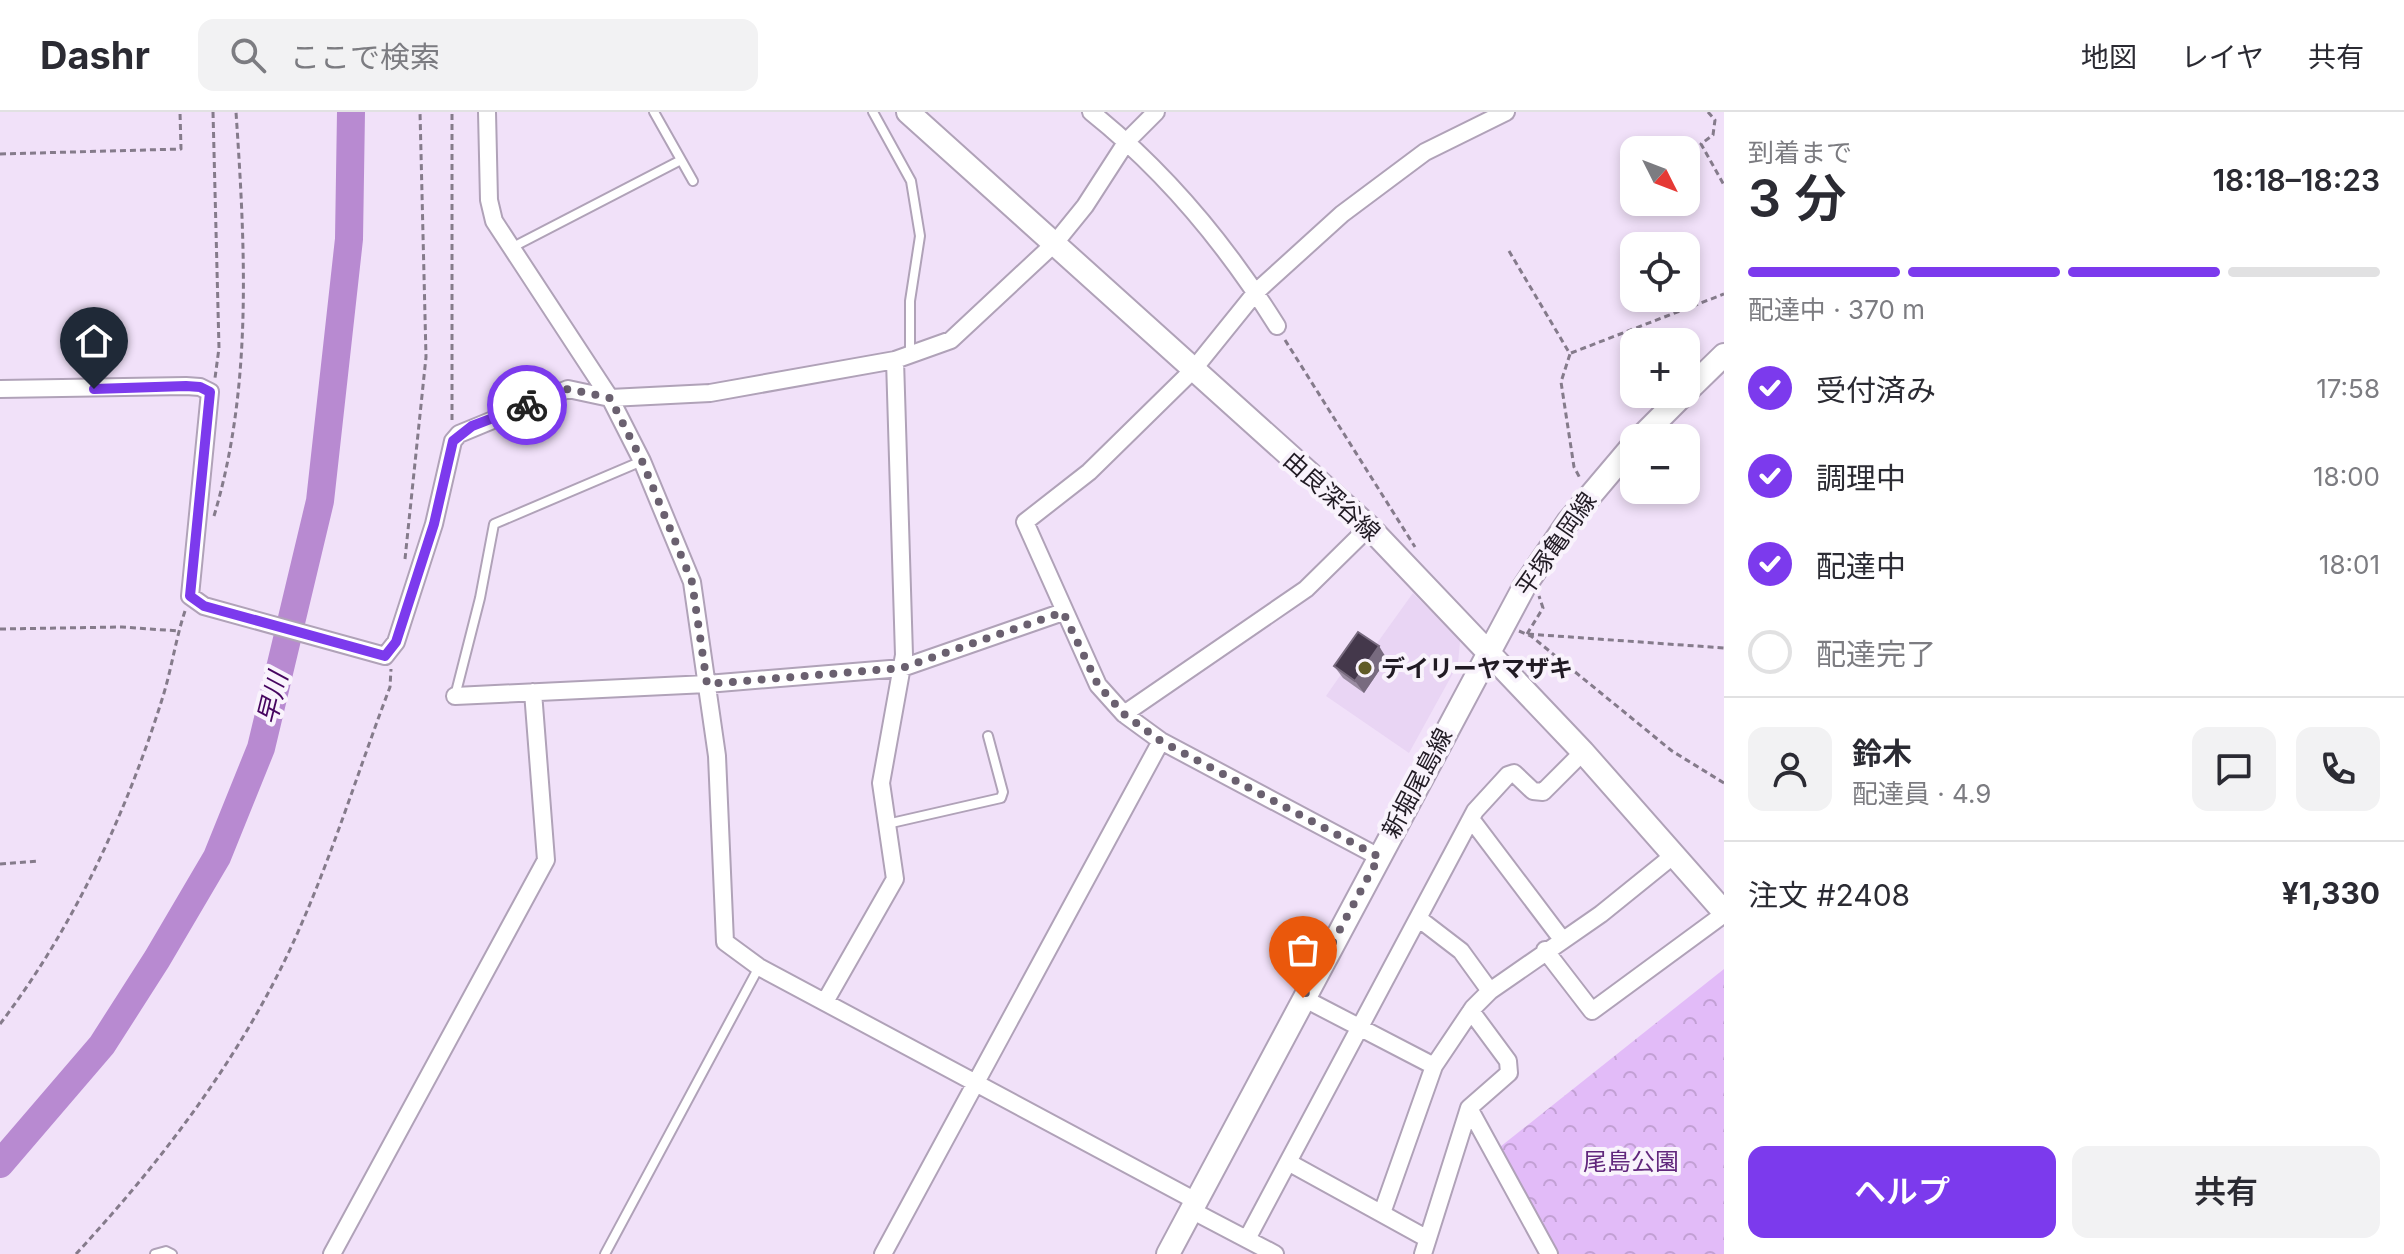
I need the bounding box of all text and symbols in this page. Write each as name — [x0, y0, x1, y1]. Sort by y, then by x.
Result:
search box — [198, 19, 758, 91]
text: Dashr — [40, 32, 150, 78]
icon: search — [226, 33, 270, 77]
text: ここで検索 — [290, 39, 440, 75]
text: 地図 — [2081, 40, 2137, 74]
text: レイヤ — [2181, 40, 2264, 74]
text: 共有 — [2308, 40, 2364, 74]
north arrow — [1620, 136, 1700, 216]
map controls — [1620, 136, 1700, 504]
text: 到着まで — [1748, 137, 1852, 168]
text: 18:18–18:23 — [2212, 162, 2380, 198]
text: 3 分 — [1748, 167, 1846, 230]
button: locate — [1620, 232, 1700, 312]
text: 配達中 · 370 m — [1748, 294, 1925, 325]
pin — [60, 307, 128, 389]
icon: home — [72, 319, 116, 363]
button: + — [1620, 328, 1700, 408]
courier — [487, 365, 567, 445]
icon: check — [1748, 366, 1792, 410]
text: 受付済み — [1816, 372, 1936, 408]
text: 17:58 — [2316, 373, 2380, 404]
icon: bike — [505, 383, 549, 427]
button: − — [1620, 424, 1700, 504]
street label: 由良深谷線 — [1278, 445, 1386, 547]
icon: check — [1748, 454, 1792, 498]
text: 調理中 — [1816, 460, 1906, 496]
text: 18:00 — [2313, 461, 2380, 492]
street label: 平塚亀岡線 — [1510, 487, 1602, 601]
icon: check — [1748, 542, 1792, 586]
text: 配達中 — [1816, 548, 1906, 584]
text: 18:01 — [2319, 549, 2380, 580]
text: 配達完了 — [1816, 636, 1936, 672]
place label: デイリーヤマザキ — [1381, 654, 1573, 683]
marker: デイリーヤマザキ — [1356, 659, 1374, 677]
water label: 早川 — [251, 666, 294, 727]
street label: 新堀尾島線 — [1376, 723, 1458, 843]
button: person — [1748, 727, 1832, 811]
button: chat — [2192, 727, 2276, 811]
button: phone — [2296, 727, 2380, 811]
text: 鈴木 — [1852, 735, 1912, 771]
text: 配達員 · 4.9 — [1852, 778, 1991, 809]
text: ¥1,330 — [2282, 875, 2380, 911]
text: 注文 #2408 — [1748, 877, 1910, 913]
pin — [1269, 916, 1337, 998]
icon: bag — [1281, 928, 1325, 972]
button: ヘルプ — [1748, 1146, 2056, 1238]
button: 共有 — [2072, 1146, 2380, 1238]
park label: 尾島公園 — [1583, 1147, 1679, 1176]

